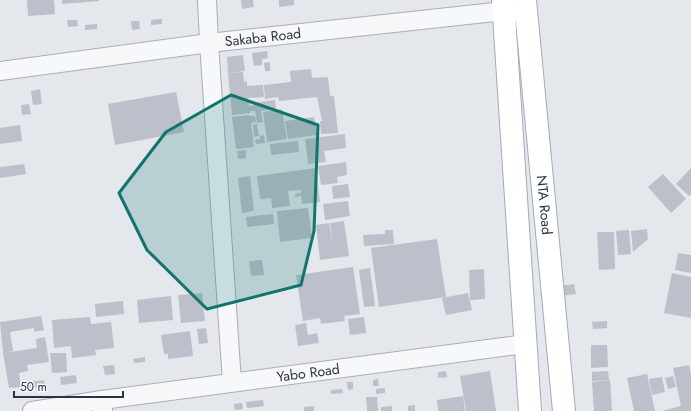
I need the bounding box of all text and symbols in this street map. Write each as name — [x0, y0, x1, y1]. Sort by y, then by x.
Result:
street label: Sakaba Road — [224, 23, 302, 51]
street label: NTA Road — [532, 174, 557, 236]
street label: Yabo Road — [275, 359, 341, 387]
scale bar — [14, 373, 123, 399]
text: 50 m — [20, 378, 47, 396]

